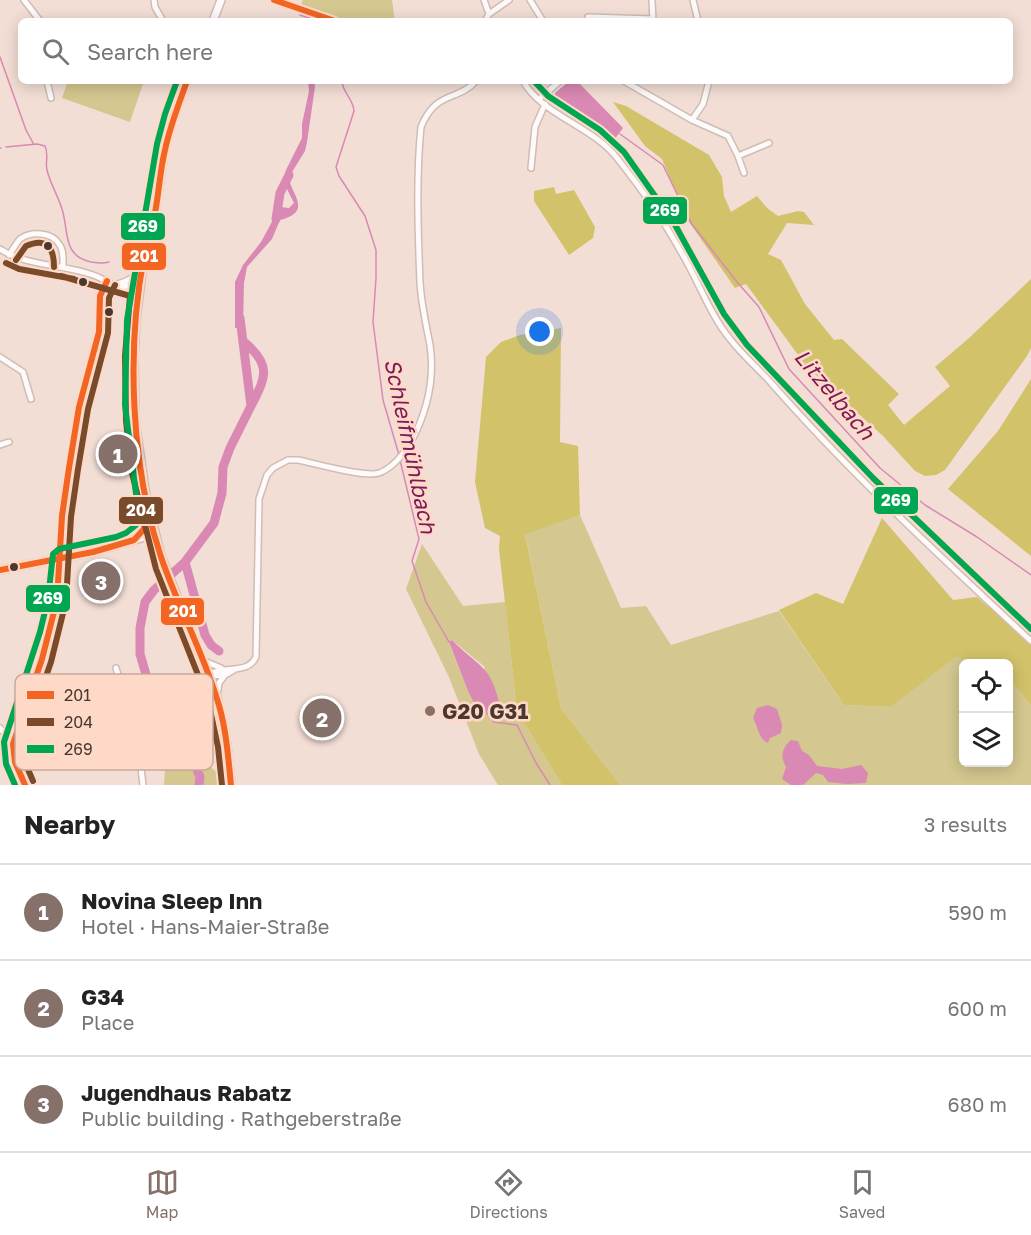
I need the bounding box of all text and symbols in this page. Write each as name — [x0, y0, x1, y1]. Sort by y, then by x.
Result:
search box — [18, 18, 1013, 84]
icon: search — [39, 35, 72, 68]
text: Search here — [87, 38, 213, 65]
line badge: 269 — [642, 196, 688, 225]
text: 269 — [650, 200, 680, 220]
line badge: 269 — [120, 212, 166, 241]
text: 269 — [128, 216, 158, 236]
unlabelled marker — [42, 240, 54, 252]
line badge: 201 — [121, 242, 167, 271]
text: 201 — [130, 246, 158, 266]
unlabelled marker — [77, 276, 89, 288]
unlabelled marker — [103, 306, 115, 318]
your location — [525, 317, 554, 346]
water label: Litzelbach — [789, 343, 882, 446]
water label: Schleifmühlbach — [379, 356, 443, 537]
pin: 1 — [98, 432, 138, 476]
line badge: 269 — [873, 486, 919, 515]
text: 269 — [881, 490, 911, 510]
line badge: 204 — [118, 496, 164, 525]
text: 204 — [126, 500, 156, 520]
pin: 3 — [82, 558, 120, 604]
unlabelled marker — [8, 561, 20, 573]
line badge: 269 — [25, 584, 71, 613]
text: 269 — [33, 588, 63, 608]
line badge: 201 — [160, 597, 205, 626]
text: 201 — [169, 601, 197, 621]
map controls — [959, 659, 1013, 767]
button: locate — [959, 659, 1013, 713]
legend — [15, 674, 213, 770]
text: 201 — [64, 685, 91, 705]
pin: 2 — [302, 696, 342, 740]
place label: G20 G31 — [442, 698, 528, 724]
marker: G20 G31 — [423, 704, 437, 718]
text: 204 — [64, 712, 93, 732]
button: layers — [959, 713, 1013, 767]
text: 269 — [64, 739, 93, 759]
text: Nearby — [24, 809, 115, 840]
text: 3 results — [924, 812, 1007, 836]
text: Novina Sleep Inn — [81, 887, 262, 914]
text: 1 — [38, 900, 49, 924]
text: 590 m — [948, 900, 1007, 924]
text: Hotel · Hans-Maier-Straße — [81, 914, 329, 938]
text: G34 — [81, 983, 124, 1010]
text: 2 — [37, 996, 50, 1020]
text: 600 m — [947, 996, 1007, 1020]
text: Place — [81, 1010, 134, 1034]
text: Jugendhaus Rabatz — [81, 1079, 291, 1106]
text: 3 — [37, 1092, 50, 1116]
text: 680 m — [948, 1092, 1007, 1116]
text: Public building · Rathgeberstraße — [81, 1106, 401, 1130]
tab: Map — [146, 1166, 179, 1222]
tab: Directions — [470, 1166, 548, 1222]
tab: Saved — [839, 1166, 885, 1222]

